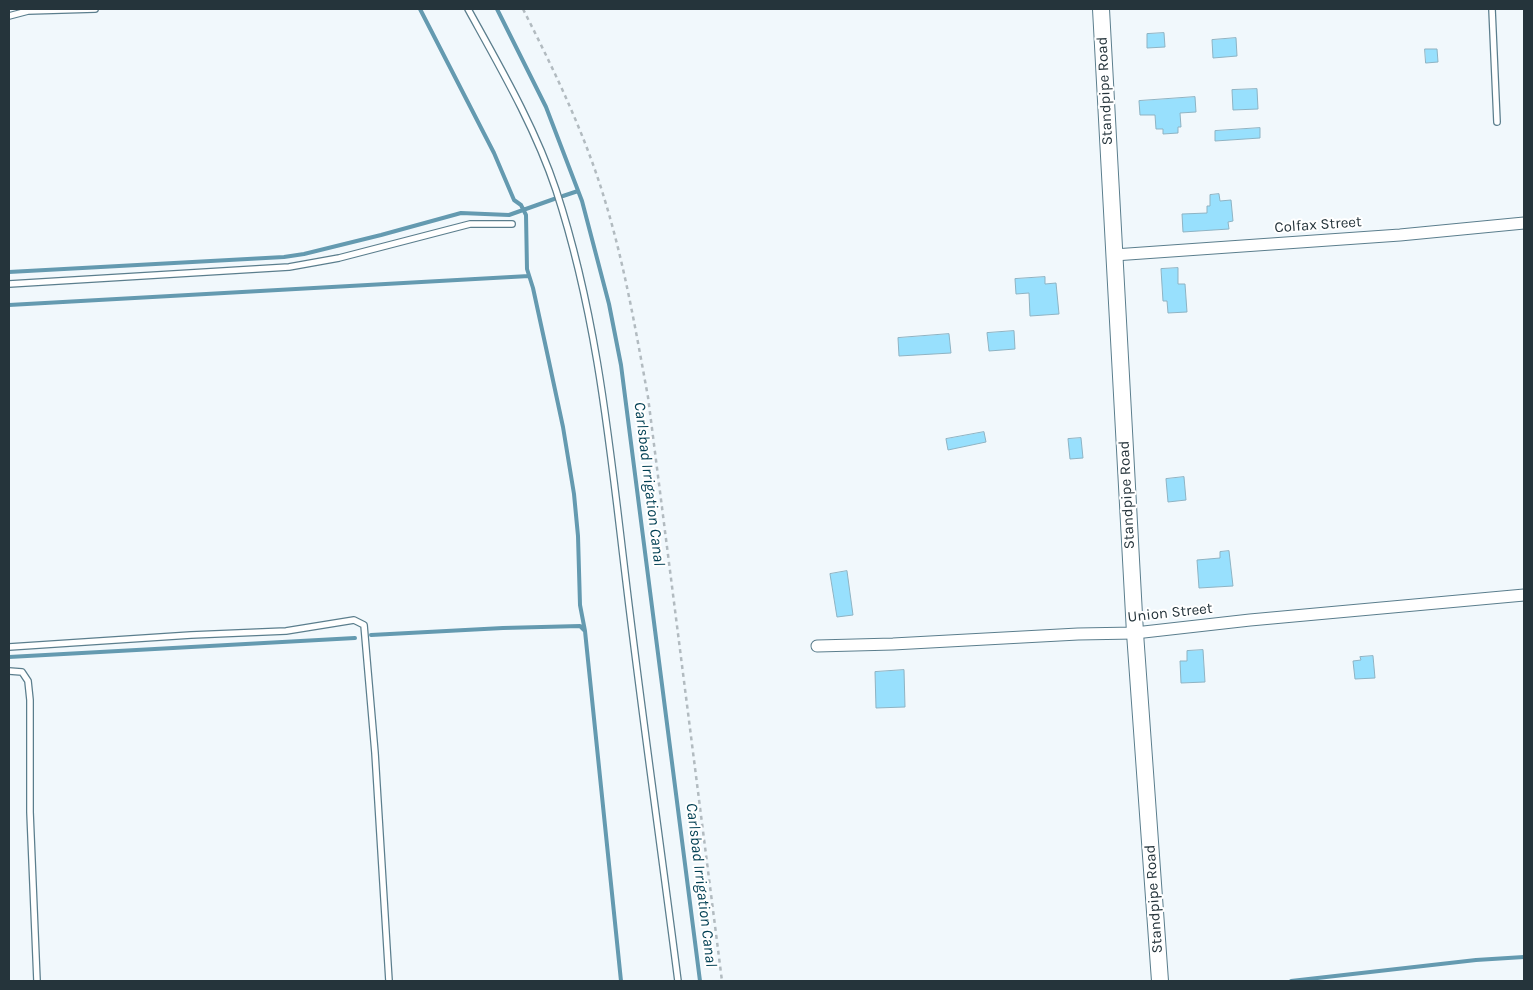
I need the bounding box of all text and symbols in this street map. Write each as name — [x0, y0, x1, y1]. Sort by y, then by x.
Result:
street label: Standpipe Road — [1093, 36, 1117, 146]
street label: Colfax Street — [1274, 213, 1362, 237]
water label: Carlsbad Irrigation Canal — [629, 401, 669, 567]
street label: Standpipe Road — [1115, 440, 1139, 550]
street label: Union Street — [1127, 600, 1213, 626]
water label: Carlsbad Irrigation Canal — [681, 802, 721, 968]
street label: Standpipe Road — [1141, 844, 1167, 954]

